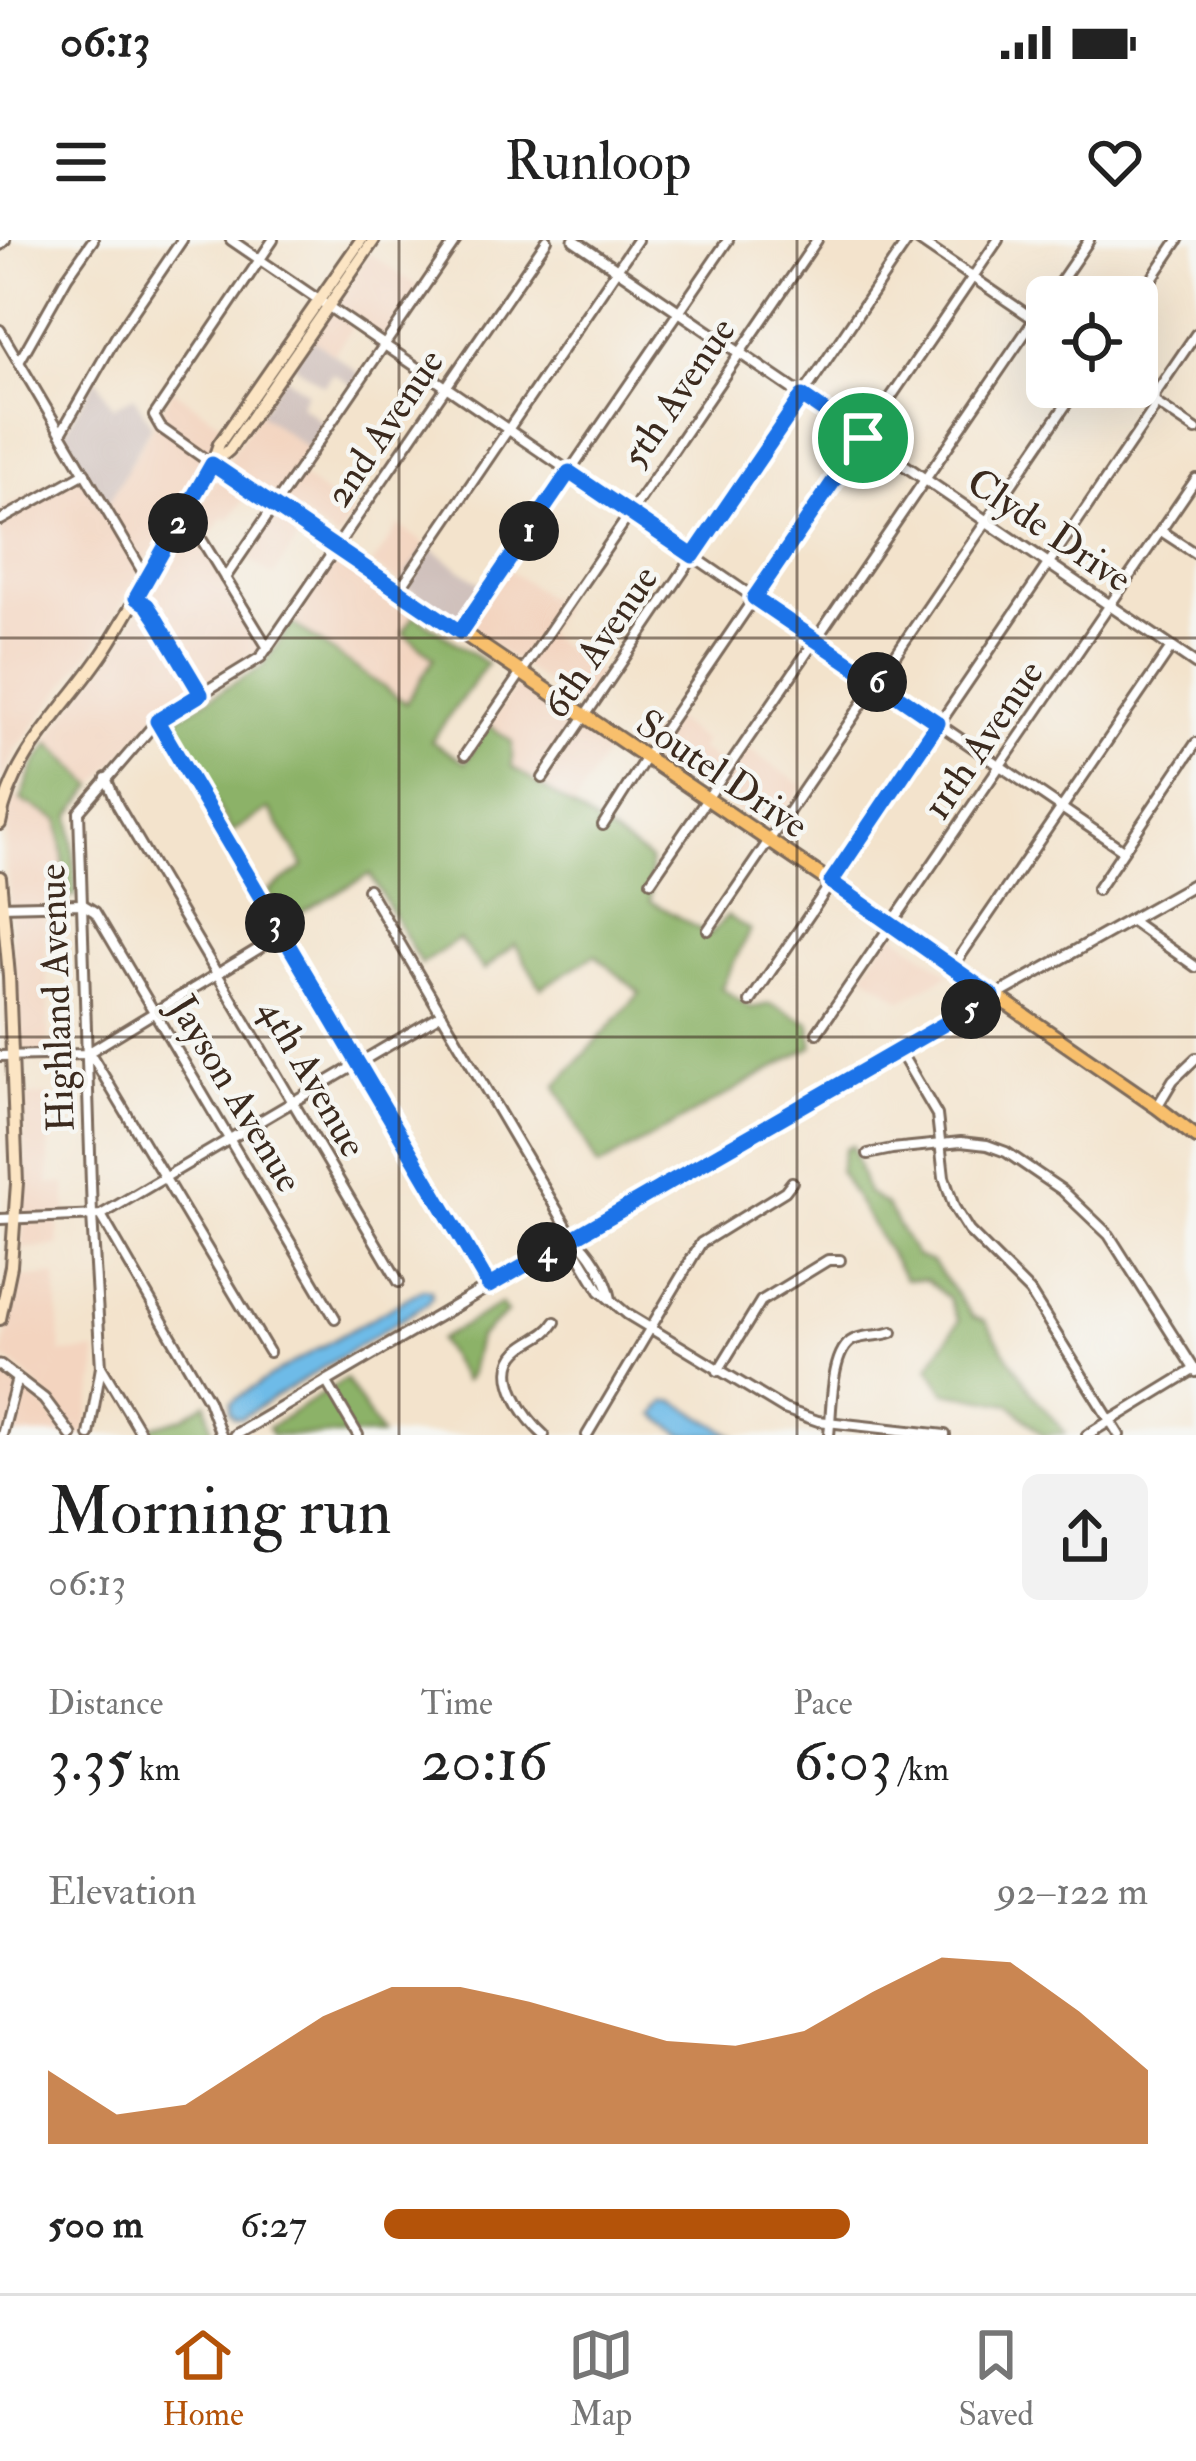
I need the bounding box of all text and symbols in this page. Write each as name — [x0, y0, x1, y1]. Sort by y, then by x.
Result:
text: 06:13 — [60, 14, 150, 70]
text: Runloop — [505, 128, 691, 196]
icon: menu — [48, 129, 114, 195]
icon: heart — [1082, 129, 1148, 195]
map controls — [1026, 276, 1158, 408]
button: locate — [1026, 276, 1158, 408]
street label: 5th Avenue — [610, 308, 746, 478]
street label: 2nd Avenue — [314, 339, 455, 516]
pin — [812, 387, 914, 489]
icon: arrive — [830, 405, 896, 471]
street label: Clyde Drive — [957, 457, 1141, 603]
pin: 2 — [148, 493, 208, 553]
pin: 1 — [499, 501, 559, 561]
text: 2 — [170, 502, 186, 543]
text: 1 — [523, 510, 535, 551]
street label: 6th Avenue — [531, 556, 669, 728]
street label: 11th Avenue — [912, 651, 1054, 829]
pin: 6 — [847, 652, 907, 712]
text: 6 — [869, 661, 885, 702]
street label: Soutel Drive — [627, 699, 818, 850]
street label: Highland Avenue — [27, 863, 86, 1133]
pin: 3 — [245, 893, 305, 953]
text: 3 — [269, 902, 281, 943]
pin: 5 — [941, 979, 1001, 1039]
street label: Jayson Avenue — [157, 986, 314, 1201]
text: 5 — [964, 988, 978, 1029]
street label: 4th Avenue — [248, 990, 378, 1166]
pin: 4 — [517, 1222, 577, 1282]
text: 4 — [538, 1231, 556, 1272]
text: Morning run — [48, 1471, 392, 1554]
button: share — [1022, 1474, 1148, 1600]
text: 06:13 — [48, 1558, 126, 1607]
text: Distance — [48, 1683, 163, 1724]
text: Time — [421, 1683, 493, 1724]
text: Pace — [793, 1683, 853, 1724]
text: 3.35 — [48, 1724, 132, 1799]
text: 20:16 — [421, 1724, 548, 1799]
text: 6:03 — [793, 1724, 892, 1799]
text: km — [132, 1749, 180, 1790]
text: /km — [892, 1749, 949, 1790]
text: Elevation — [48, 1867, 197, 1916]
text: 92–122 m — [997, 1867, 1148, 1916]
text: 500 m — [48, 2200, 143, 2249]
text: 6:27 — [240, 2200, 307, 2249]
tab: Home — [162, 2322, 244, 2435]
tab: Map — [568, 2322, 634, 2435]
tab: Saved — [958, 2322, 1034, 2435]

